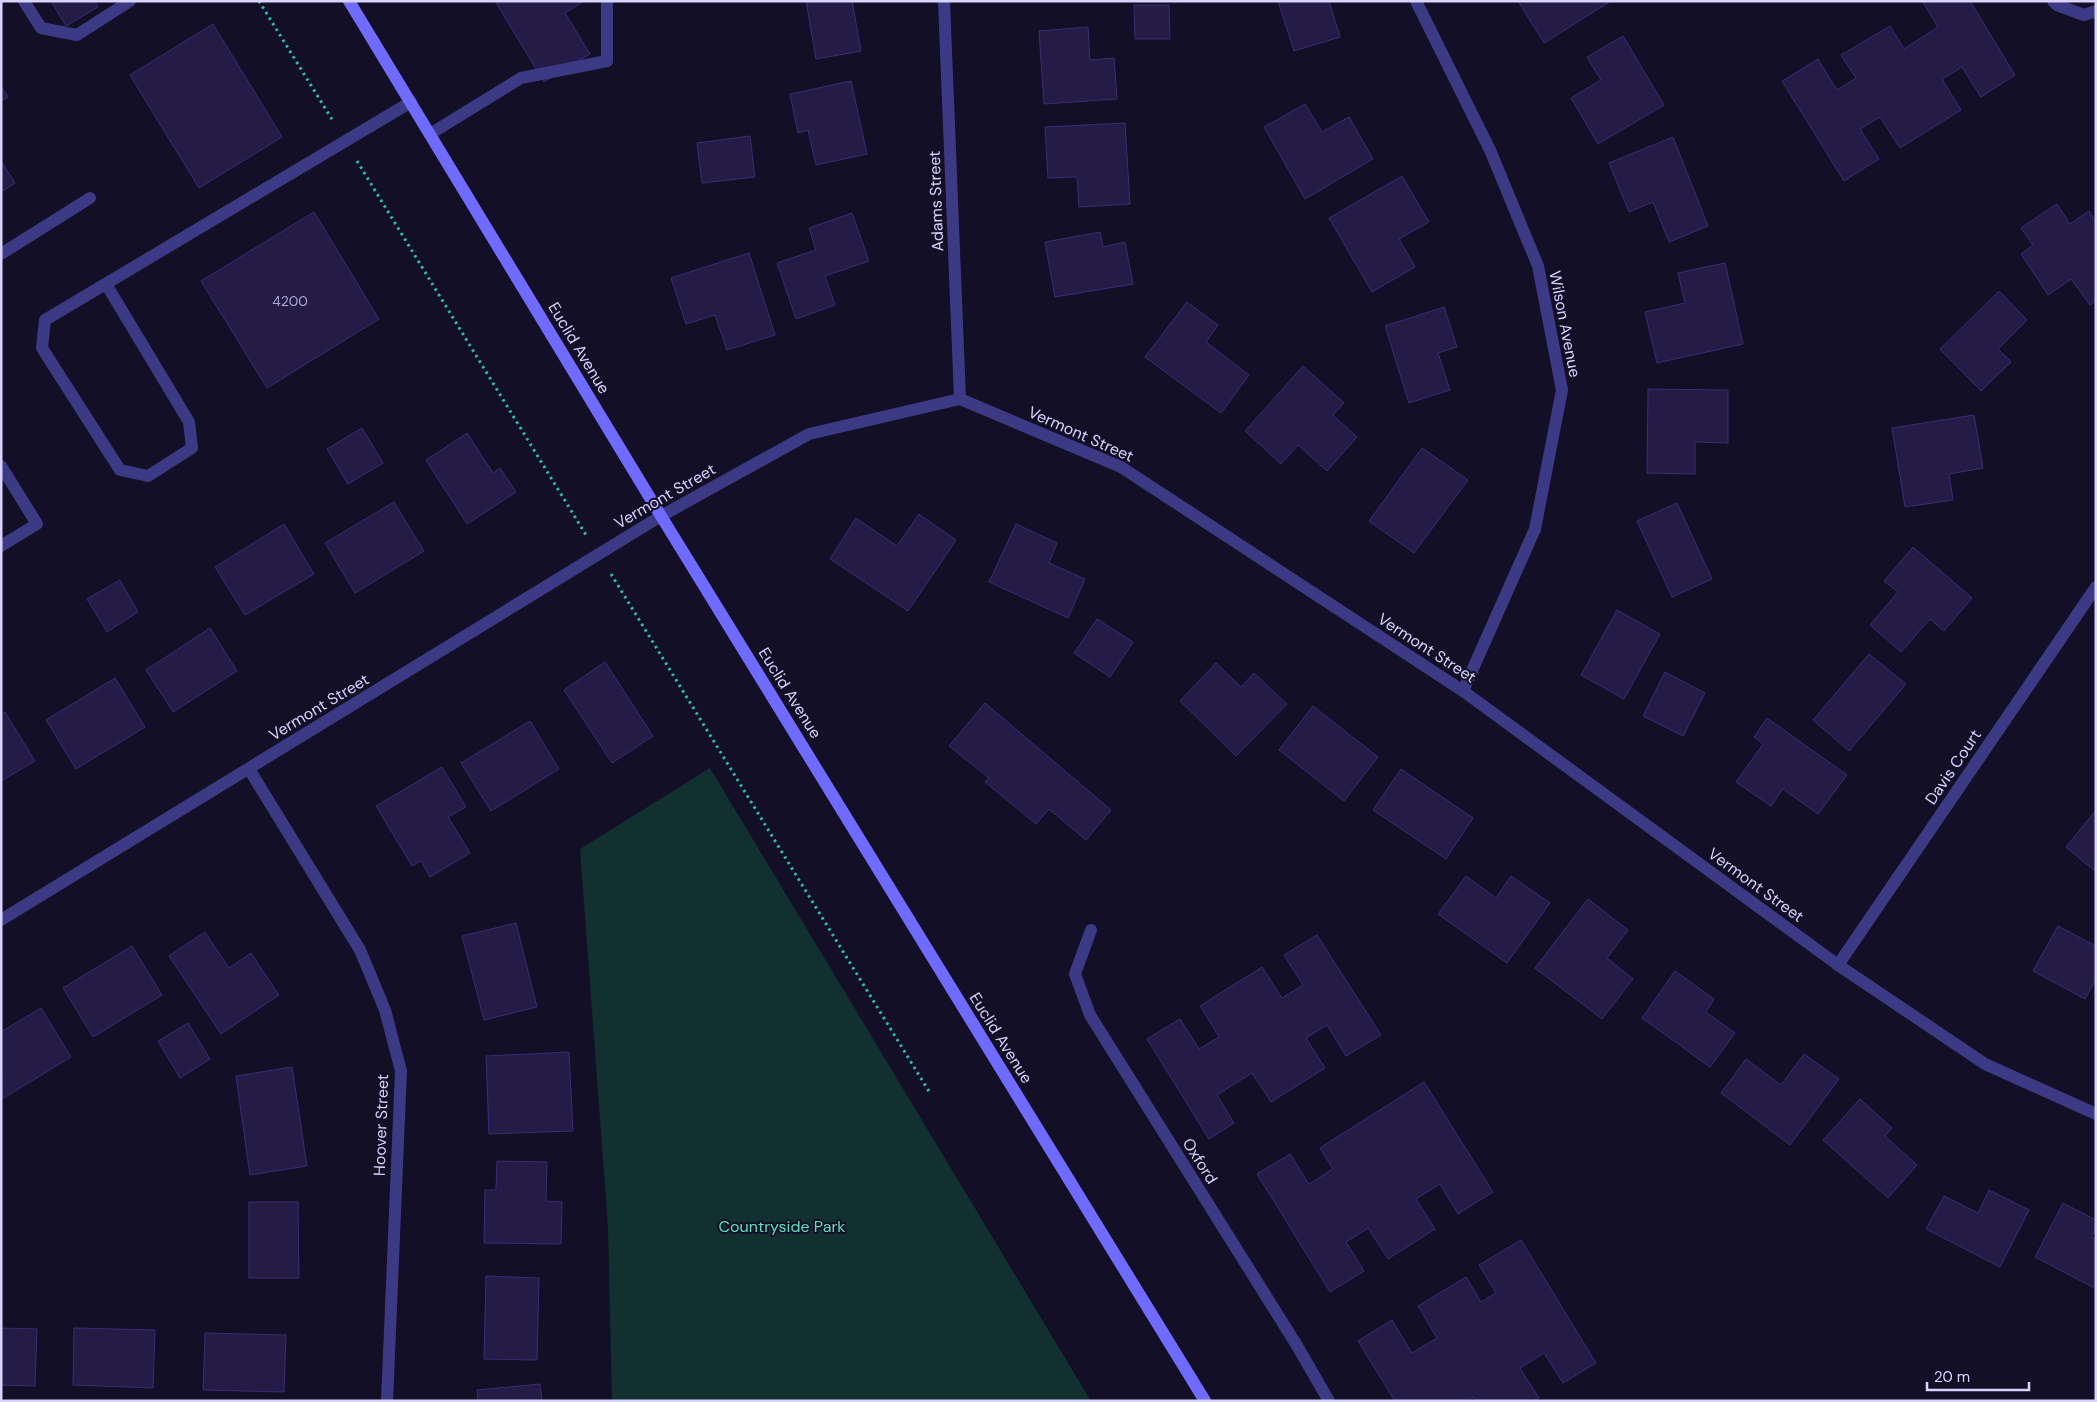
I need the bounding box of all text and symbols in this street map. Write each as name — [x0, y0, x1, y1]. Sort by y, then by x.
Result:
street label: Adams Street — [924, 150, 948, 252]
street label: Wilson Avenue — [1544, 269, 1586, 379]
house number: 4200 — [272, 292, 308, 310]
street label: Euclid Avenue — [543, 298, 615, 398]
street label: Vermont Street — [1025, 401, 1137, 467]
street label: Vermont Street — [611, 459, 719, 533]
street label: Vermont Street — [1374, 608, 1480, 688]
street label: Euclid Avenue — [754, 644, 826, 742]
street label: Vermont Street — [265, 669, 373, 745]
street label: Davis Court — [1920, 725, 1986, 809]
street label: Vermont Street — [1704, 843, 1808, 927]
street label: Euclid Avenue — [965, 989, 1037, 1087]
street label: Hoover Street — [369, 1074, 393, 1176]
street label: Oxford — [1178, 1134, 1222, 1188]
park label: Countryside Park — [719, 1216, 845, 1237]
scale bar — [1927, 1360, 2030, 1392]
text: 20 m — [1934, 1367, 1970, 1387]

